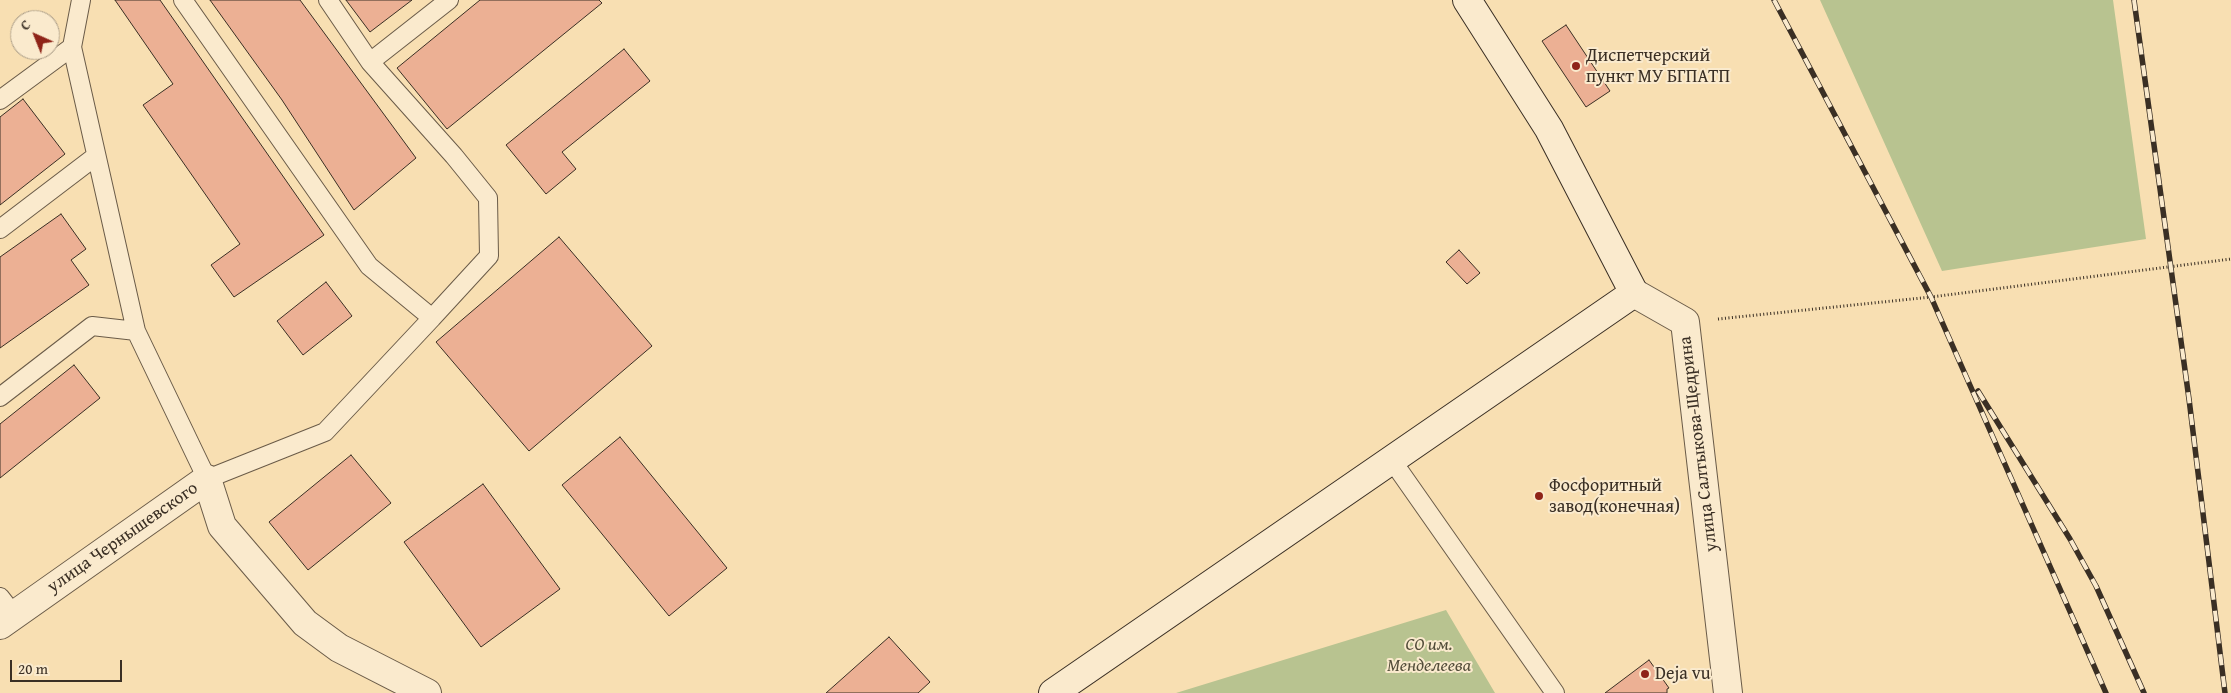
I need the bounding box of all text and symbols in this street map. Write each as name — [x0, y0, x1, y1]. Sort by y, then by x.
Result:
north arrow — [10, 10, 60, 60]
text: С — [15, 15, 35, 35]
place label: Диспетчерский пункт МУ БГПАТП — [1586, 45, 1730, 88]
marker: Диспетчерский пункт МУ БГПАТП — [1570, 60, 1582, 72]
street label: улица Салтыкова-Щедрина — [1675, 335, 1723, 553]
place label: Фосфоритный завод(конечная) — [1549, 475, 1680, 518]
street label: улица Чернышевского — [43, 478, 203, 598]
marker: Фосфоритный завод(конечная) — [1533, 490, 1545, 502]
park label: СО им. Менделеева — [1387, 634, 1471, 676]
scale bar — [12, 650, 125, 682]
text: 20 m — [18, 658, 48, 679]
place label: Deja vu — [1655, 663, 1710, 685]
marker: Deja vu — [1639, 668, 1651, 680]

